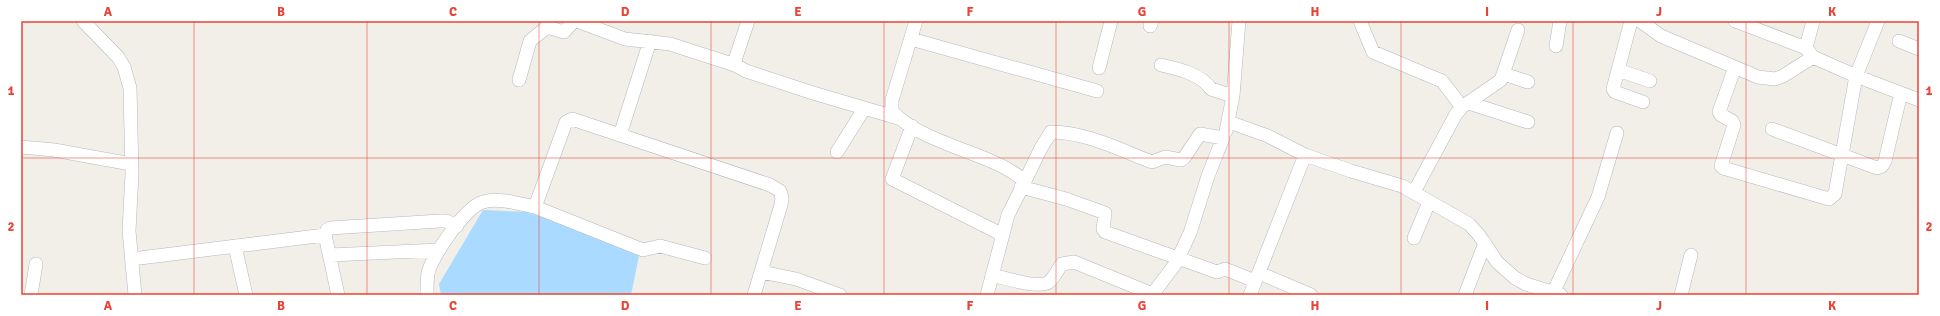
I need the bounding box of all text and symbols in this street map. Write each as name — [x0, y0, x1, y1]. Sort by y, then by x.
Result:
text: A — [104, 4, 113, 20]
text: B — [277, 4, 285, 20]
text: C — [449, 4, 457, 20]
text: D — [621, 4, 630, 20]
text: E — [794, 4, 802, 20]
text: F — [967, 4, 974, 20]
text: G — [1138, 4, 1146, 20]
text: H — [1311, 4, 1319, 20]
text: I — [1485, 4, 1489, 20]
text: J — [1656, 4, 1662, 20]
text: K — [1828, 4, 1836, 20]
text: 1 — [7, 83, 15, 99]
text: 1 — [1925, 83, 1933, 99]
text: 2 — [7, 219, 15, 235]
text: 2 — [1925, 219, 1933, 235]
text: A — [104, 298, 113, 314]
text: B — [277, 298, 285, 314]
text: C — [449, 298, 457, 314]
text: D — [621, 298, 630, 314]
text: E — [794, 298, 802, 314]
text: F — [967, 298, 974, 314]
text: G — [1138, 298, 1146, 314]
text: H — [1311, 298, 1319, 314]
text: I — [1485, 298, 1489, 314]
text: J — [1656, 298, 1662, 314]
text: K — [1828, 298, 1836, 314]

